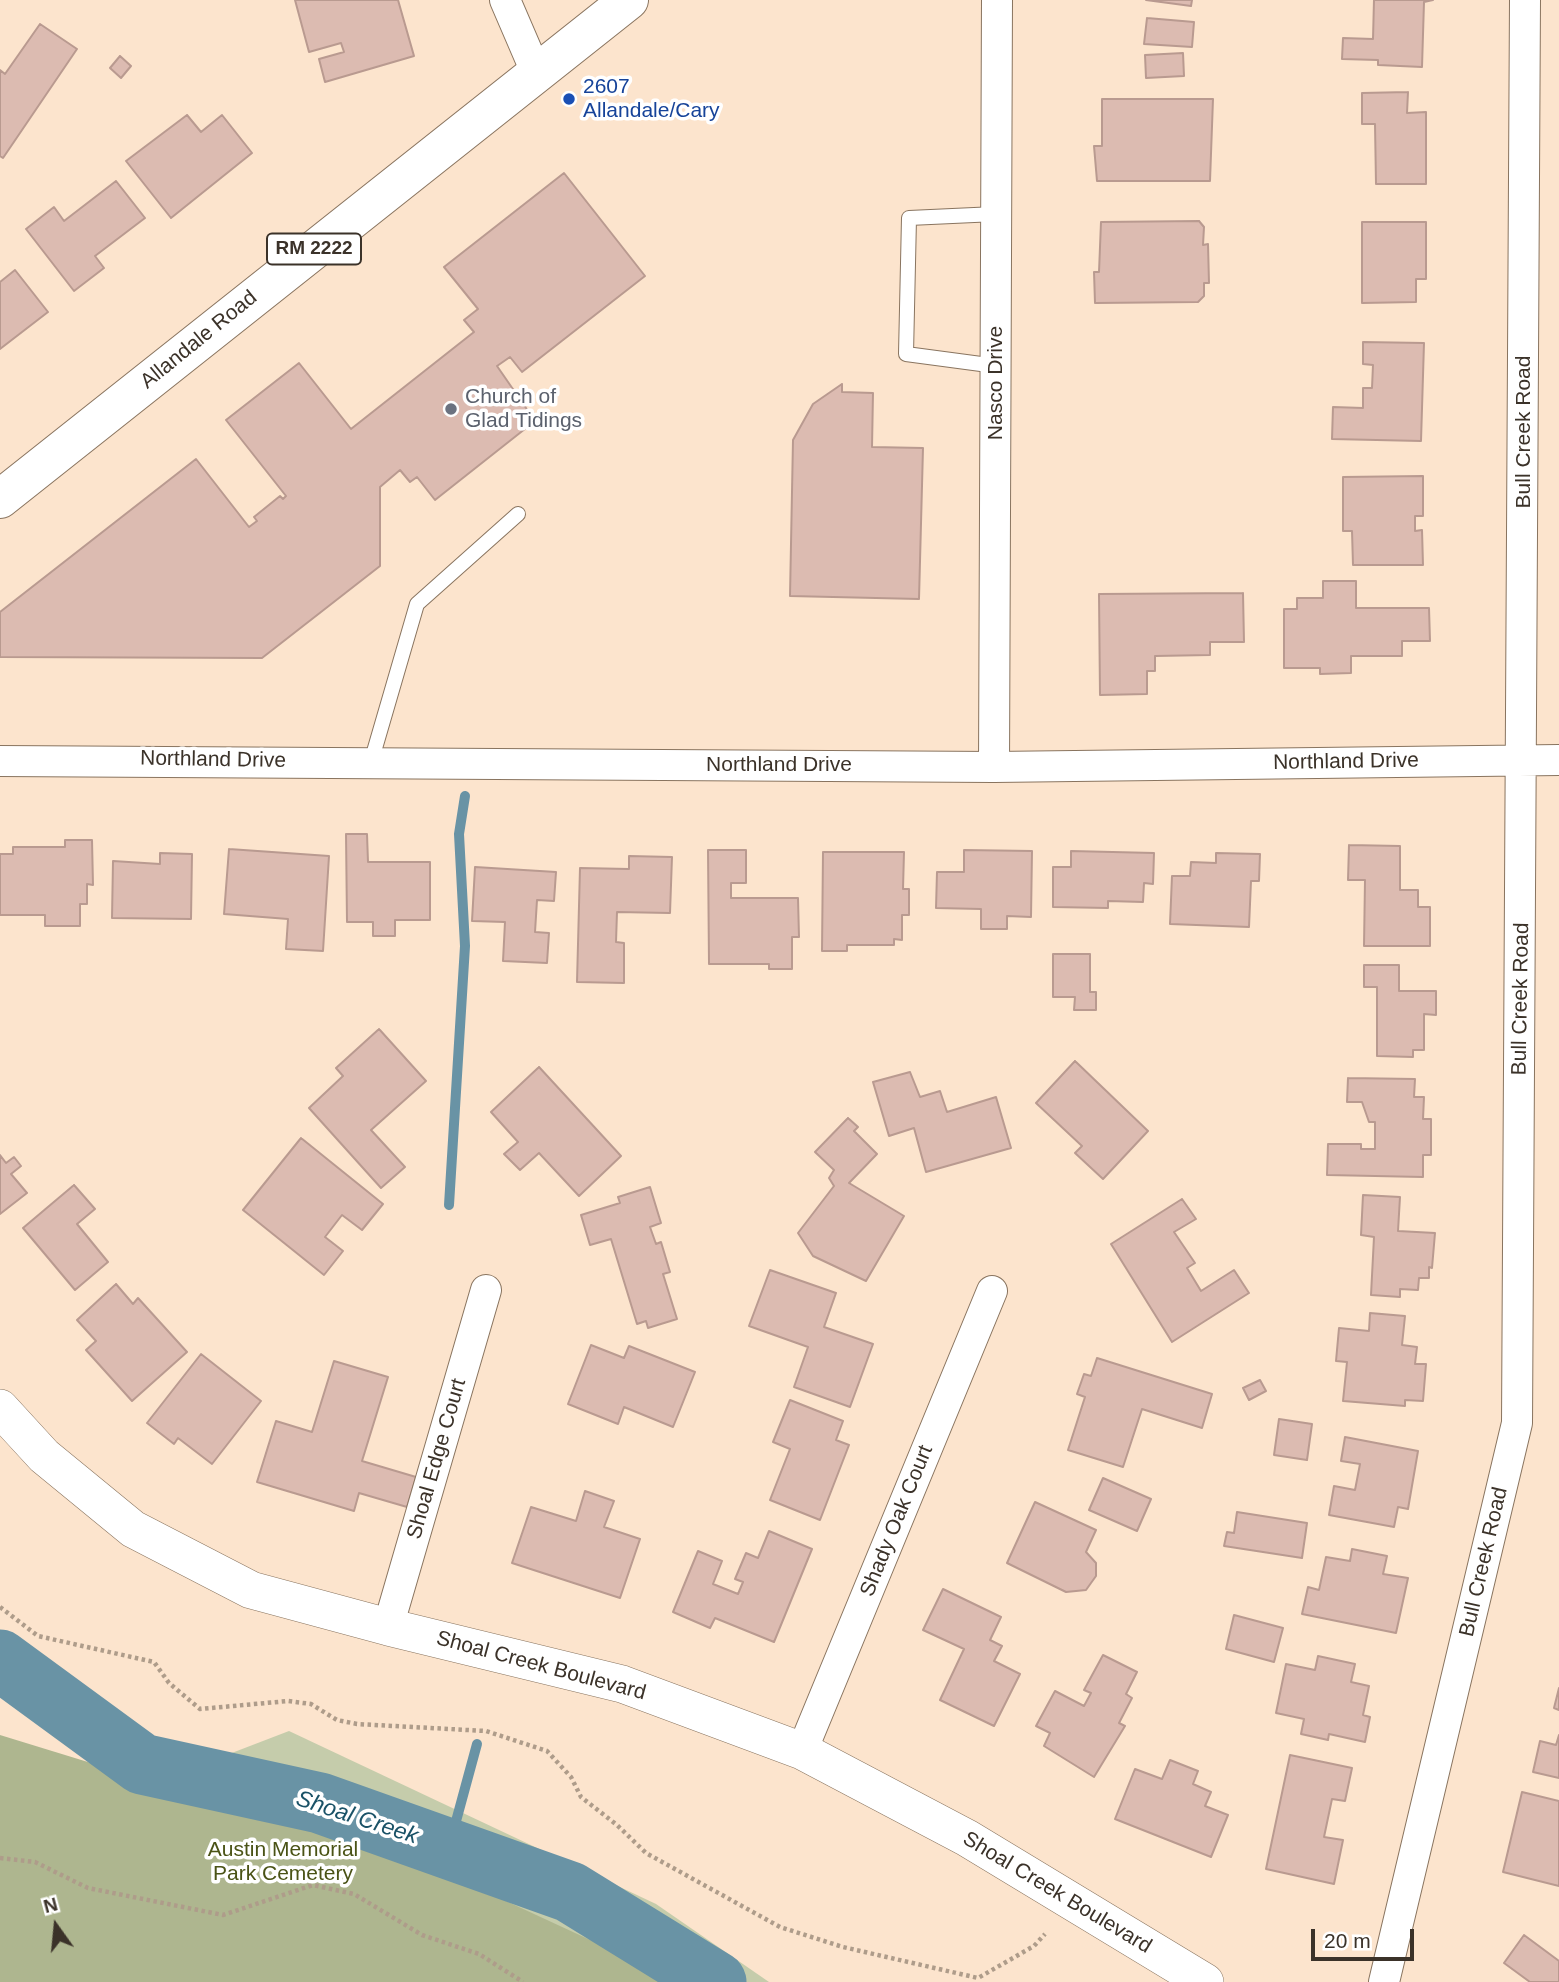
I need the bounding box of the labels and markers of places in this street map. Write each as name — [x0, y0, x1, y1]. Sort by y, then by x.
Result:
place label: 2607 Allandale/Cary — [583, 74, 720, 124]
marker: 2607 Allandale/Cary — [561, 91, 577, 107]
place label: Church of Glad Tidings — [465, 384, 582, 434]
marker: Church of Glad Tidings — [443, 401, 459, 417]

